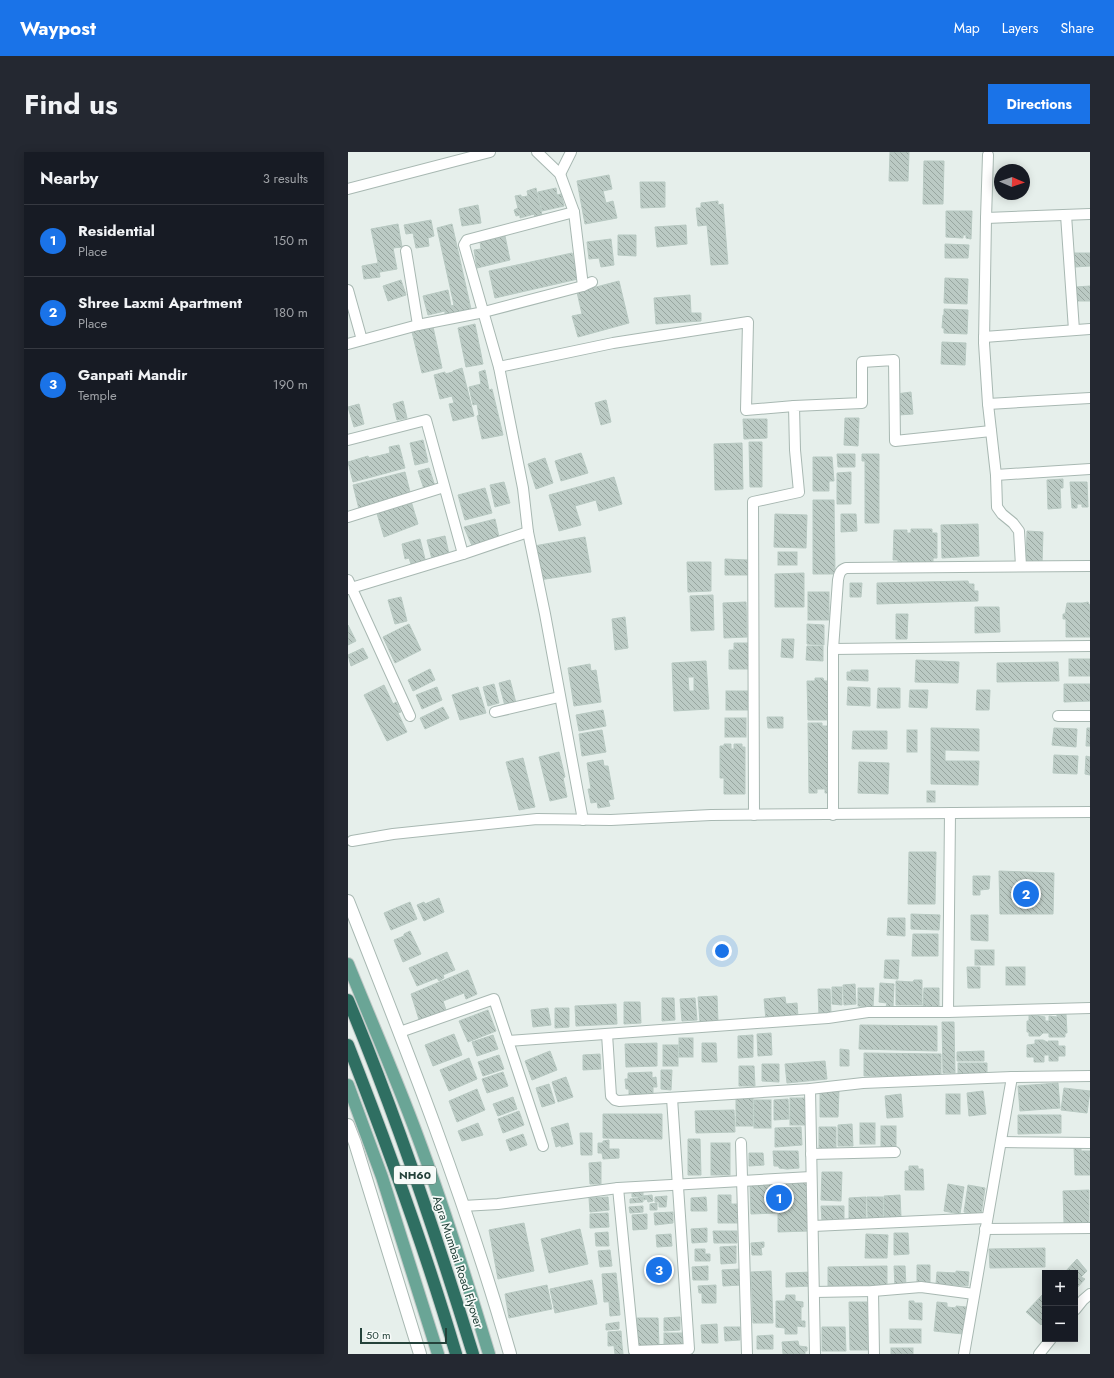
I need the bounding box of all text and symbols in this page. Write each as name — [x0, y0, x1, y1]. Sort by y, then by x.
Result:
text: Waypost — [20, 15, 96, 42]
text: Map — [954, 18, 980, 38]
text: Layers — [1002, 18, 1038, 38]
text: Share — [1060, 18, 1094, 38]
text: Find us — [24, 84, 118, 125]
button: Directions — [988, 84, 1090, 124]
north arrow — [994, 164, 1030, 200]
text: Nearby — [40, 166, 98, 190]
text: 3 results — [263, 169, 308, 188]
text: Residential — [78, 220, 155, 242]
text: 1 — [50, 231, 56, 250]
text: 150 m — [273, 231, 308, 250]
text: Place — [78, 242, 107, 261]
text: Shree Laxmi Apartment — [78, 292, 242, 314]
text: 2 — [49, 303, 57, 322]
text: 180 m — [273, 303, 308, 322]
text: Place — [78, 314, 107, 333]
text: Ganpati Mandir — [78, 364, 187, 386]
text: 3 — [49, 375, 57, 394]
text: 190 m — [273, 375, 308, 394]
text: Temple — [78, 386, 117, 405]
pin: 2 — [1013, 879, 1039, 909]
your location — [712, 941, 732, 961]
road number: NH60 — [394, 1166, 436, 1184]
pin: 1 — [766, 1183, 792, 1213]
street label: Agra Mumbai Road Flyover — [428, 1194, 488, 1331]
pin: 3 — [646, 1255, 672, 1285]
map controls — [1042, 1270, 1078, 1342]
button: + — [1042, 1270, 1078, 1306]
button: − — [1042, 1306, 1078, 1342]
scale bar — [360, 1326, 447, 1345]
text: 50 m — [366, 1327, 391, 1343]

